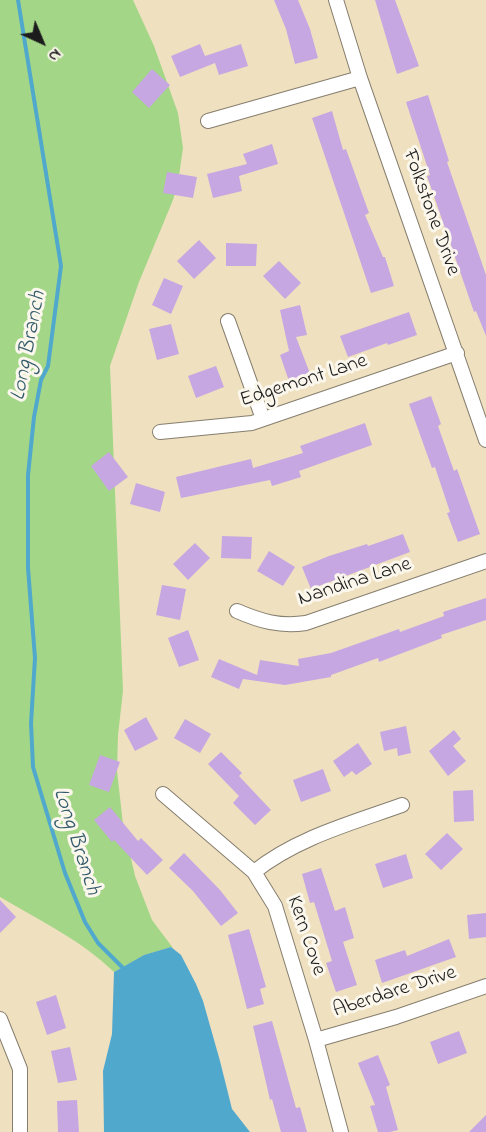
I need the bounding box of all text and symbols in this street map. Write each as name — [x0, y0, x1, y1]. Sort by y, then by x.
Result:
north arrow — [12, 12, 72, 72]
text: N — [42, 43, 67, 67]
street label: Folkstone Drive — [396, 147, 464, 279]
water label: Long Branch — [7, 289, 53, 403]
street label: Edgemont Lane — [237, 350, 371, 414]
street label: Nandina Lane — [295, 553, 415, 613]
water label: Long Branch — [45, 785, 105, 899]
street label: Kern Cove — [280, 893, 330, 979]
street label: Aberdare Drive — [330, 961, 460, 1025]

